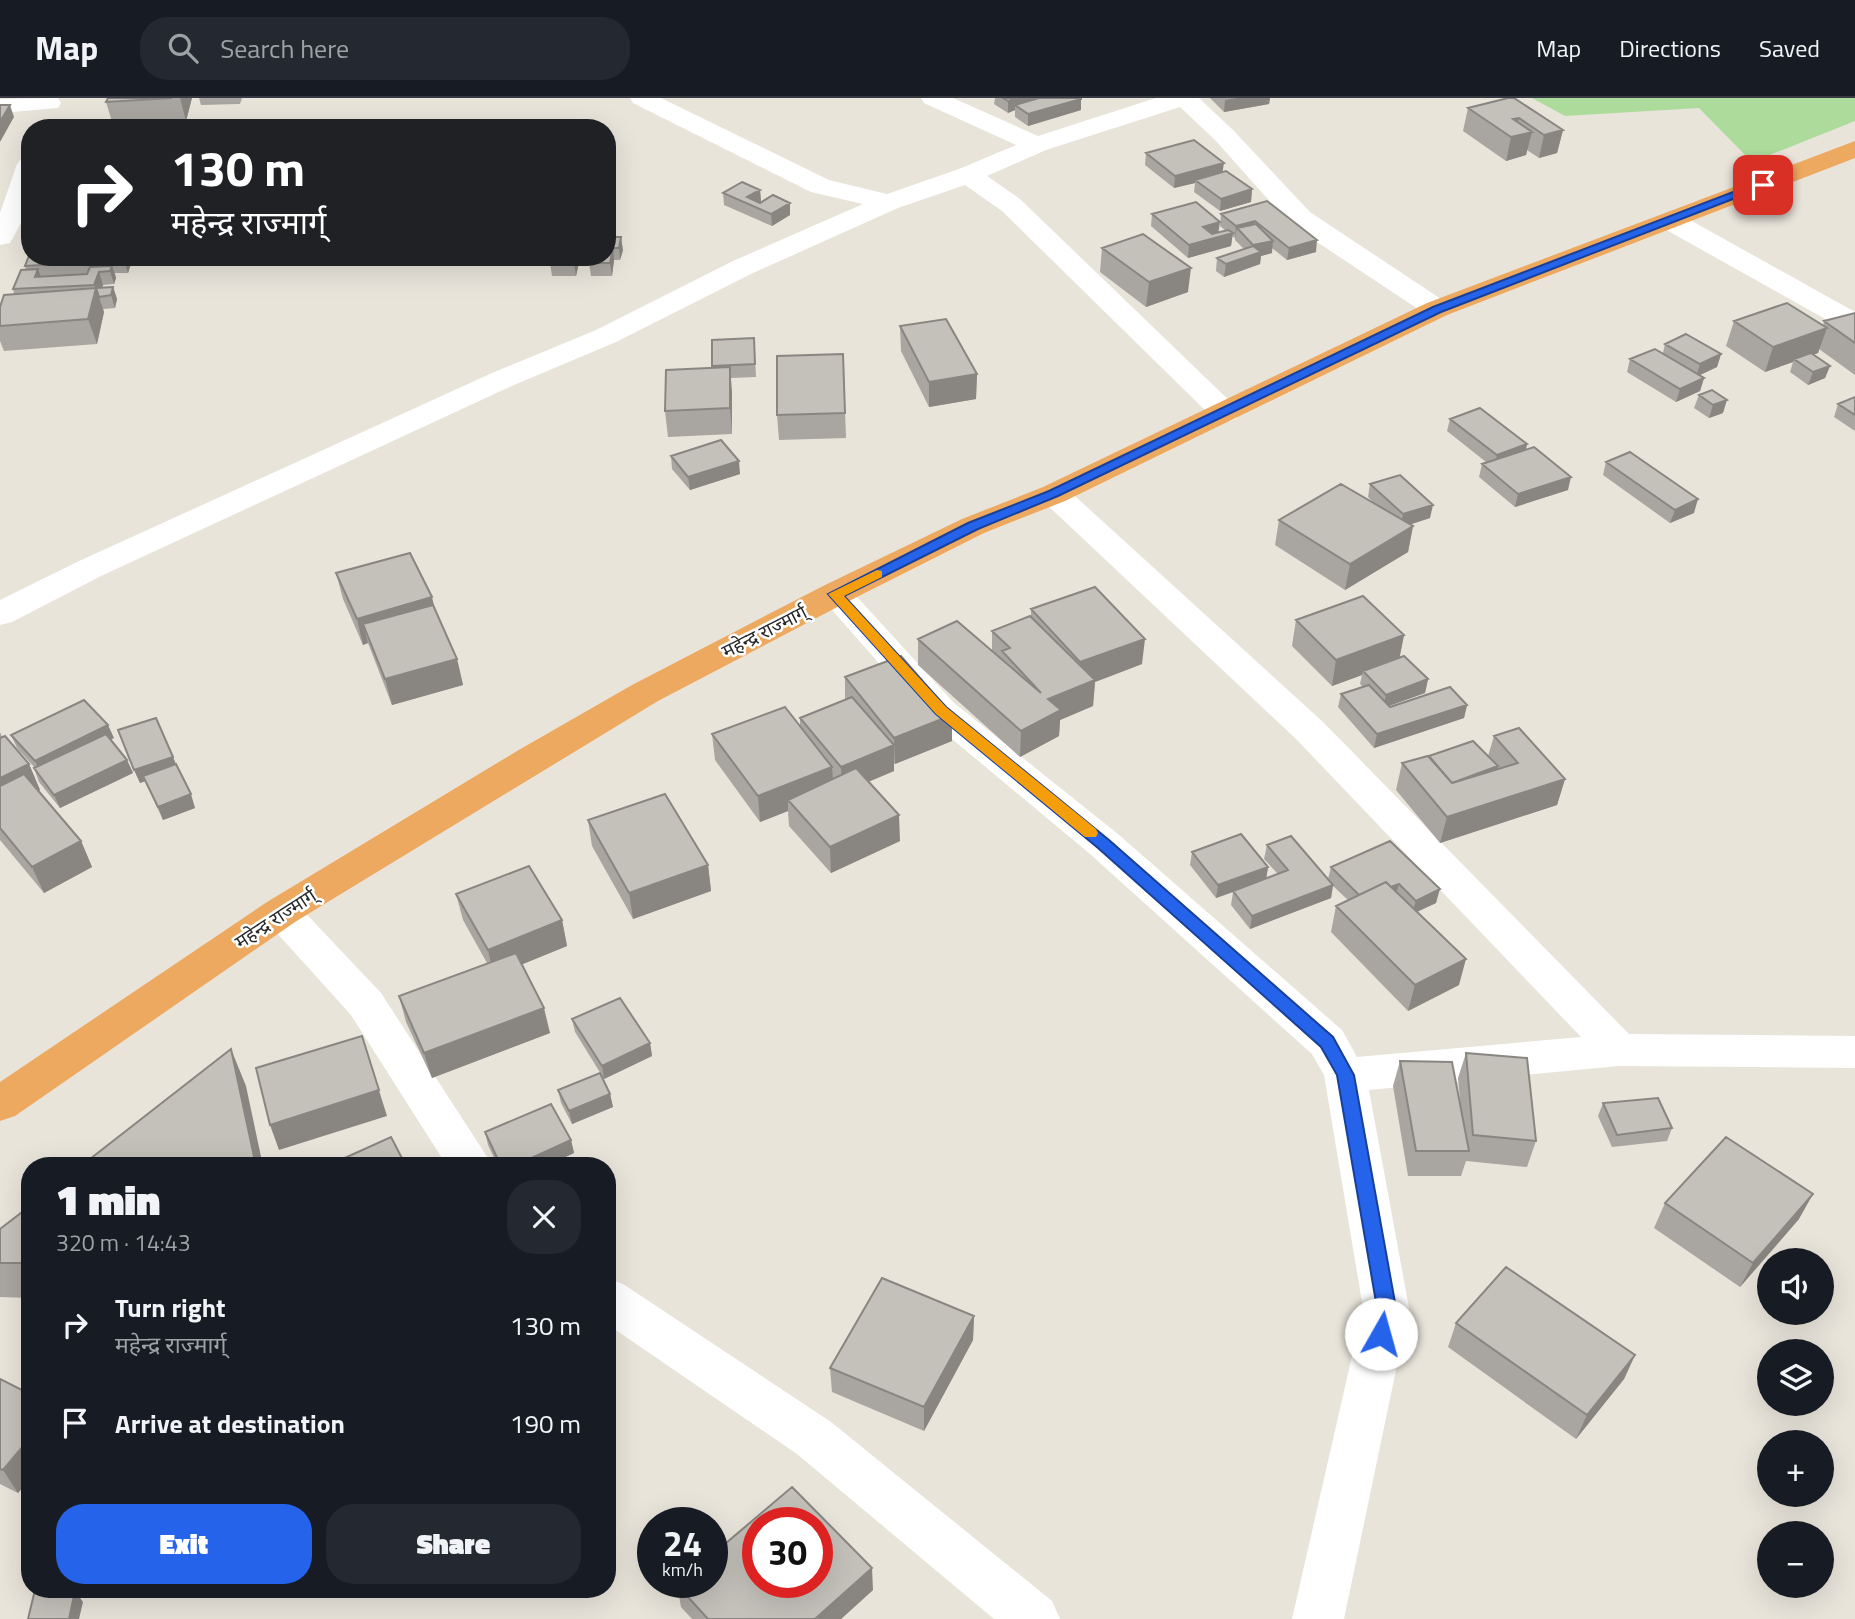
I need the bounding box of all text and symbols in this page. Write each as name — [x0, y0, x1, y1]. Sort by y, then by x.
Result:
search box — [140, 17, 630, 80]
text: Map — [35, 23, 98, 73]
icon: search — [164, 29, 202, 67]
text: Search here — [220, 29, 349, 68]
text: Map — [1536, 30, 1581, 66]
text: Directions — [1619, 30, 1721, 66]
text: Saved — [1759, 30, 1820, 66]
text: 130 m — [171, 130, 305, 205]
icon: right — [56, 147, 147, 238]
pin — [1733, 155, 1793, 215]
icon: arrive — [1744, 166, 1782, 204]
text: महेन्द्र राज्मार्ग् — [171, 198, 326, 246]
street label: महेन्द्र राज्मार्ग् — [716, 596, 814, 665]
street label: महेन्द्र राज्मार्ग् — [228, 879, 324, 955]
text: 1 min — [56, 1167, 160, 1231]
button: close — [507, 1180, 581, 1254]
text: 320 m · 14:43 — [56, 1225, 191, 1260]
map controls — [1757, 1248, 1834, 1598]
button: sound — [1757, 1248, 1834, 1325]
text: Turn right — [115, 1288, 226, 1327]
position arrow — [1344, 1297, 1418, 1371]
icon: right — [56, 1306, 94, 1344]
text: 130 m — [510, 1306, 581, 1345]
text: महेन्द्र राज्मार्ग् — [115, 1327, 227, 1362]
button: layers — [1757, 1339, 1834, 1416]
icon: arrive — [56, 1404, 94, 1442]
text: Arrive at destination — [115, 1404, 345, 1443]
text: 190 m — [510, 1404, 581, 1443]
button: + — [1757, 1430, 1834, 1507]
button: Exit — [56, 1504, 312, 1584]
button: Share — [326, 1504, 581, 1584]
speed limit sign: 30 — [742, 1507, 833, 1598]
text: 24 — [663, 1516, 702, 1570]
button: − — [1757, 1521, 1834, 1598]
text: km/h — [662, 1556, 703, 1583]

